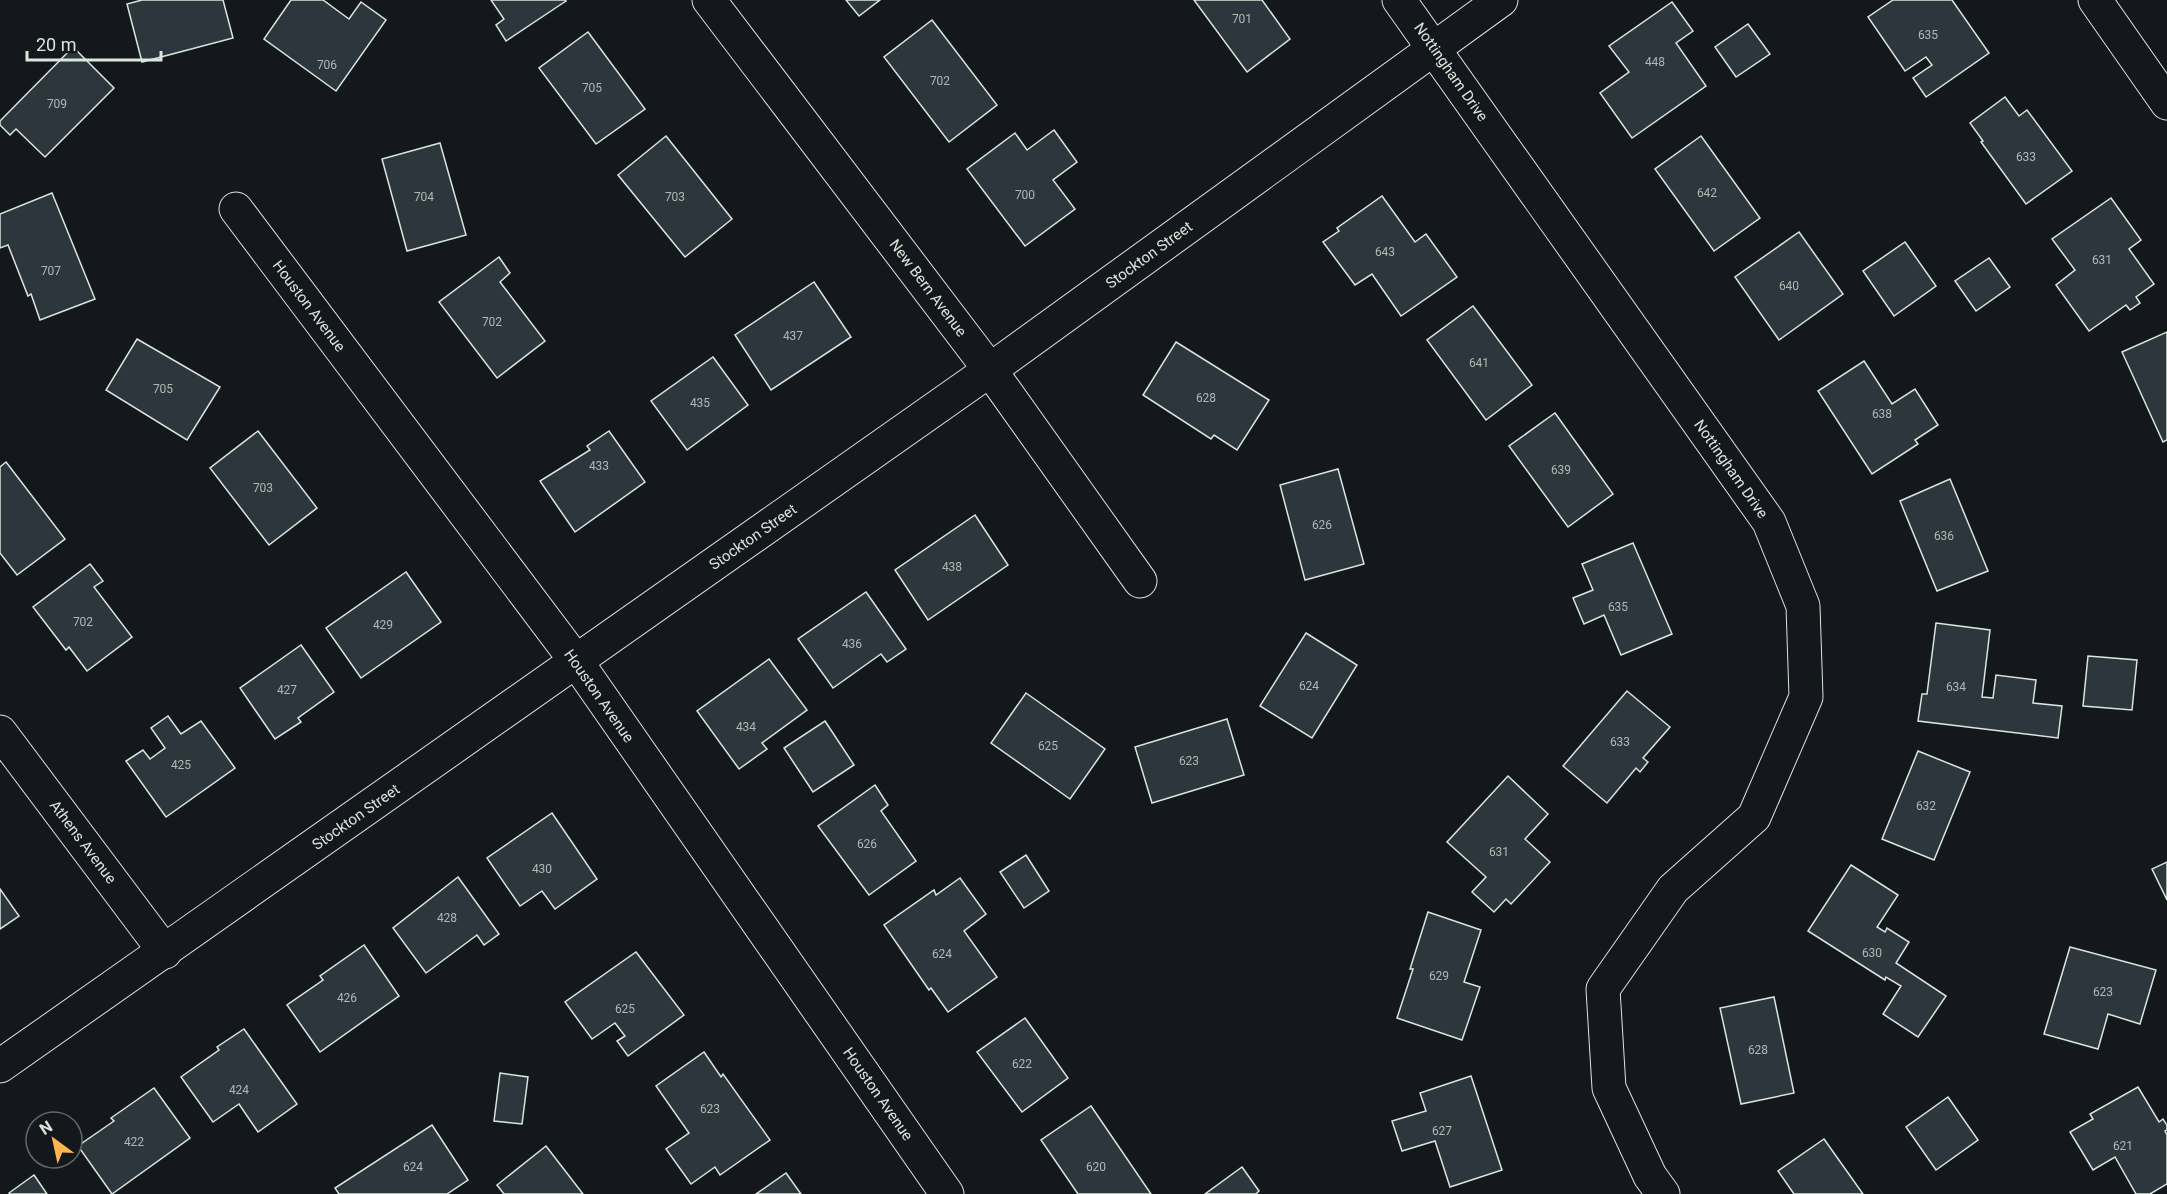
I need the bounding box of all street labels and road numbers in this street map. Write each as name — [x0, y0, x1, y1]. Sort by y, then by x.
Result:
street label: Nottingham Drive — [1410, 19, 1492, 125]
street label: Stockton Street — [1102, 218, 1196, 292]
street label: New Bern Avenue — [886, 236, 970, 340]
street label: Houston Avenue — [269, 257, 349, 355]
street label: Nottingham Drive — [1690, 416, 1772, 522]
street label: Stockton Street — [706, 500, 800, 574]
street label: Houston Avenue — [560, 646, 638, 746]
street label: Stockton Street — [309, 780, 403, 854]
street label: Athens Avenue — [46, 797, 120, 887]
street label: Houston Avenue — [839, 1044, 917, 1144]

